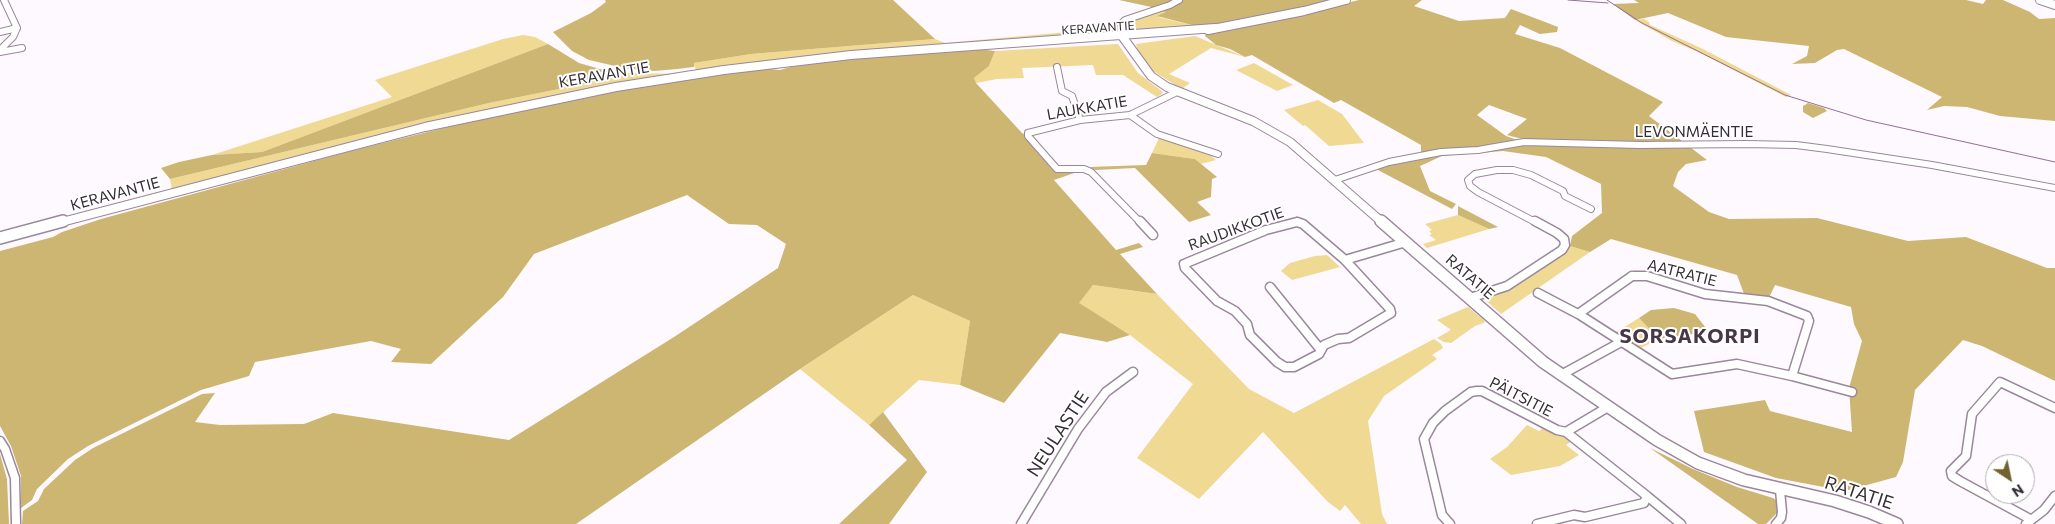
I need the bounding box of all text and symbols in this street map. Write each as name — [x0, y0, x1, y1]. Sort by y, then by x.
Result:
street label: KERAVANTIE — [1061, 18, 1135, 38]
street label: KERAVANTIE — [557, 58, 651, 92]
street label: LAUKKATIE — [1045, 92, 1129, 124]
street label: LEVONMÄENTIE — [1635, 123, 1753, 141]
street label: KERAVANTIE — [68, 173, 162, 215]
street label: RAUDIKKOTIE — [1186, 203, 1286, 255]
street label: RATATIE — [1442, 251, 1498, 303]
street label: AATRATIE — [1645, 256, 1719, 290]
district label: SORSAKORPI — [1618, 324, 1762, 348]
street label: PÄITSITIE — [1486, 373, 1556, 421]
street label: NEULASTIE — [1022, 387, 1094, 481]
north arrow — [1985, 454, 2035, 504]
street label: RATATIE — [1822, 472, 1896, 514]
text: N — [2009, 481, 2027, 501]

